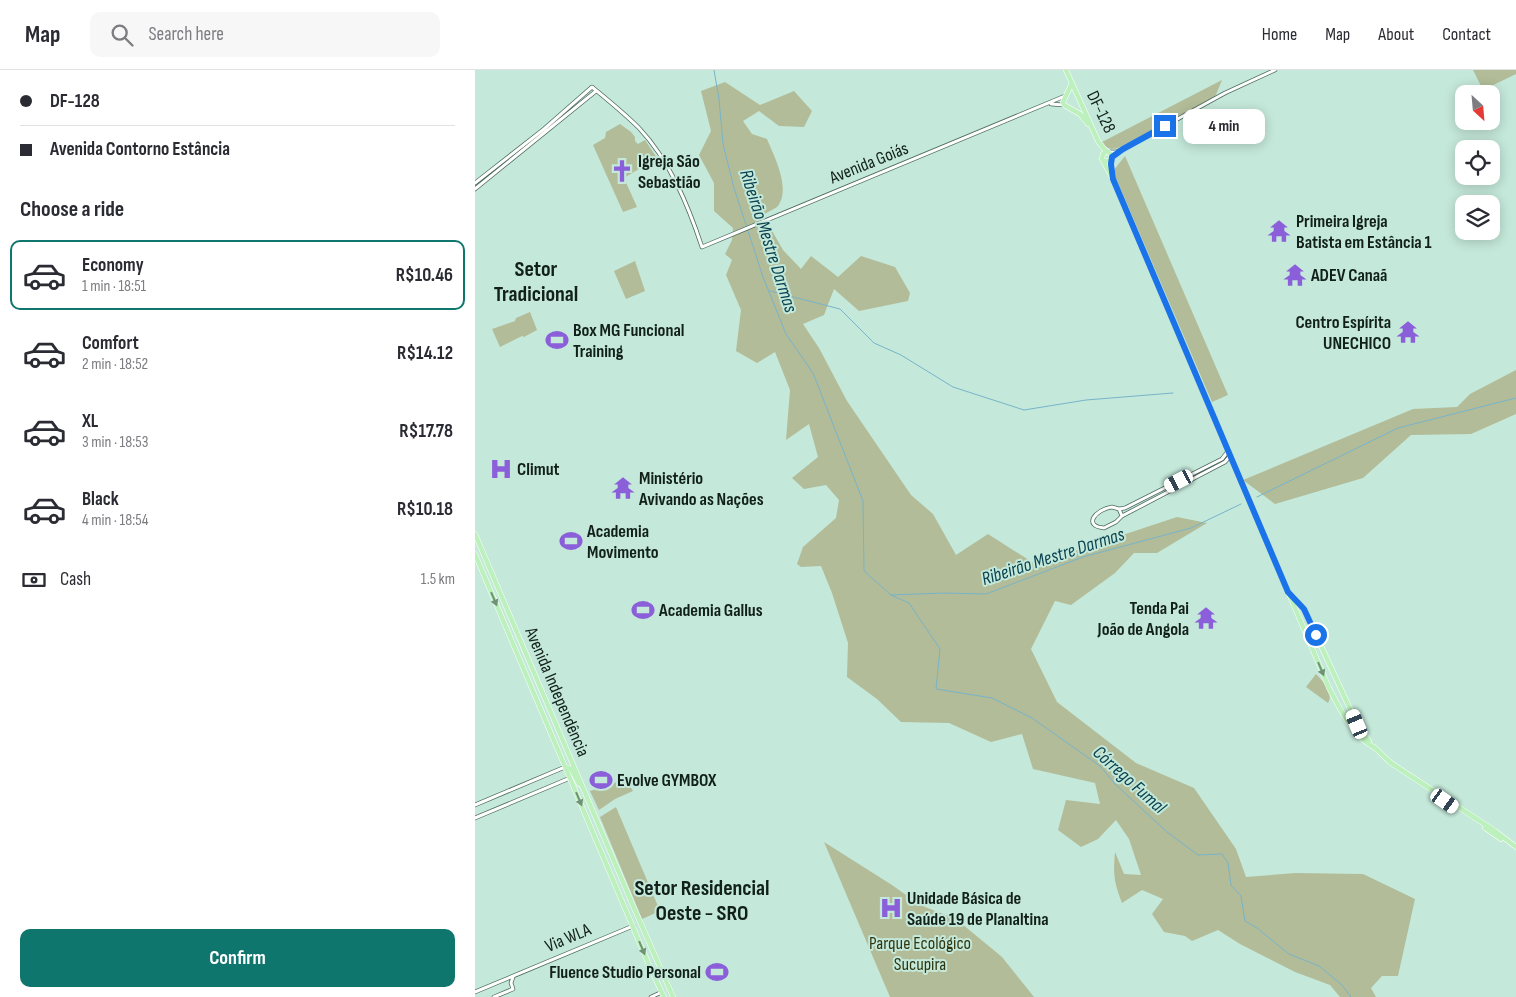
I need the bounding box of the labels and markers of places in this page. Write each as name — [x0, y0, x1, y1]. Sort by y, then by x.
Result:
place label: Igreja São Sebastião — [638, 151, 701, 193]
church icon: Igreja São Sebastião — [609, 158, 635, 184]
place label: Primeira Igreja Batista em Estância 1 — [1296, 211, 1432, 253]
temple icon: Primeira Igreja Batista em Estância 1 — [1266, 218, 1292, 244]
temple icon: ADEV Canaã — [1282, 262, 1308, 288]
place label: ADEV Canaã — [1310, 265, 1387, 286]
place label: Centro Espírita UNECHICO — [1295, 312, 1391, 354]
temple icon: Centro Espírita UNECHICO — [1395, 319, 1421, 345]
place label: Box MG Funcional Training — [573, 320, 684, 362]
sports icon: Box MG Funcional Training — [544, 327, 570, 353]
hospital icon: Climut — [488, 456, 514, 482]
place label: Climut — [517, 459, 560, 480]
place label: Ministério Avivando as Nações — [638, 468, 764, 510]
temple icon: Ministério Avivando as Nações — [610, 475, 636, 501]
place label: Academia Movimento — [586, 521, 659, 563]
sports icon: Academia Movimento — [558, 528, 584, 554]
sports icon: Academia Gallus — [630, 597, 656, 623]
place label: Tenda Pai João de Angola — [1097, 598, 1189, 640]
place label: Academia Gallus — [658, 600, 763, 621]
temple icon: Tenda Pai João de Angola — [1193, 605, 1219, 631]
sports icon: Evolve GYMBOX — [588, 767, 614, 793]
place label: Evolve GYMBOX — [617, 770, 717, 791]
place label: Unidade Básica de Saúde 19 de Planaltina — [907, 888, 1049, 930]
hospital icon: Unidade Básica de Saúde 19 de Planaltina — [878, 895, 904, 921]
sports icon: Fluence Studio Personal — [704, 959, 730, 985]
place label: Fluence Studio Personal — [549, 962, 701, 983]

